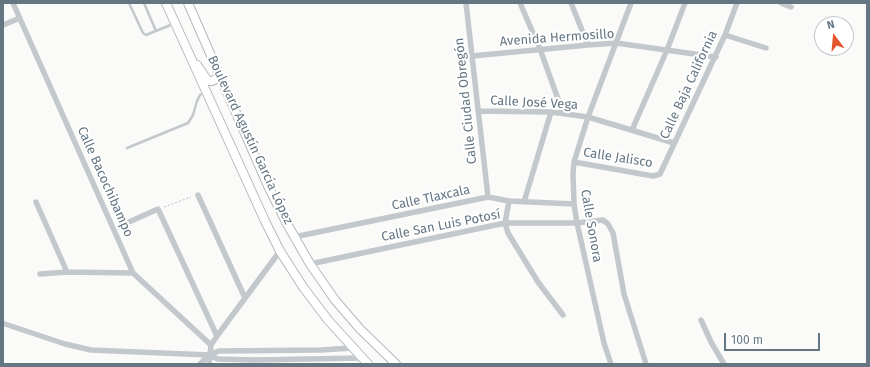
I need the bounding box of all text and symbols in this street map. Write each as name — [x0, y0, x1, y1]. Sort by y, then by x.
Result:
north arrow — [814, 16, 854, 56]
text: N — [826, 18, 836, 32]
street label: Avenida Hermosillo — [499, 26, 615, 50]
street label: Calle Baja California — [657, 28, 721, 142]
street label: Calle Ciudad Obregón — [452, 37, 480, 165]
street label: Boulevard Agustín García López — [204, 53, 296, 227]
street label: Calle José Vega — [490, 93, 578, 113]
street label: Calle Bacochibampo — [74, 124, 136, 240]
street label: Calle Jalisco — [582, 145, 654, 171]
street label: Calle Tlaxcala — [390, 182, 472, 214]
street label: Calle Sonora — [577, 188, 605, 264]
street label: Calle San Luis Potosí — [380, 207, 502, 245]
scale bar — [726, 325, 822, 351]
text: 100 m — [731, 333, 763, 347]

